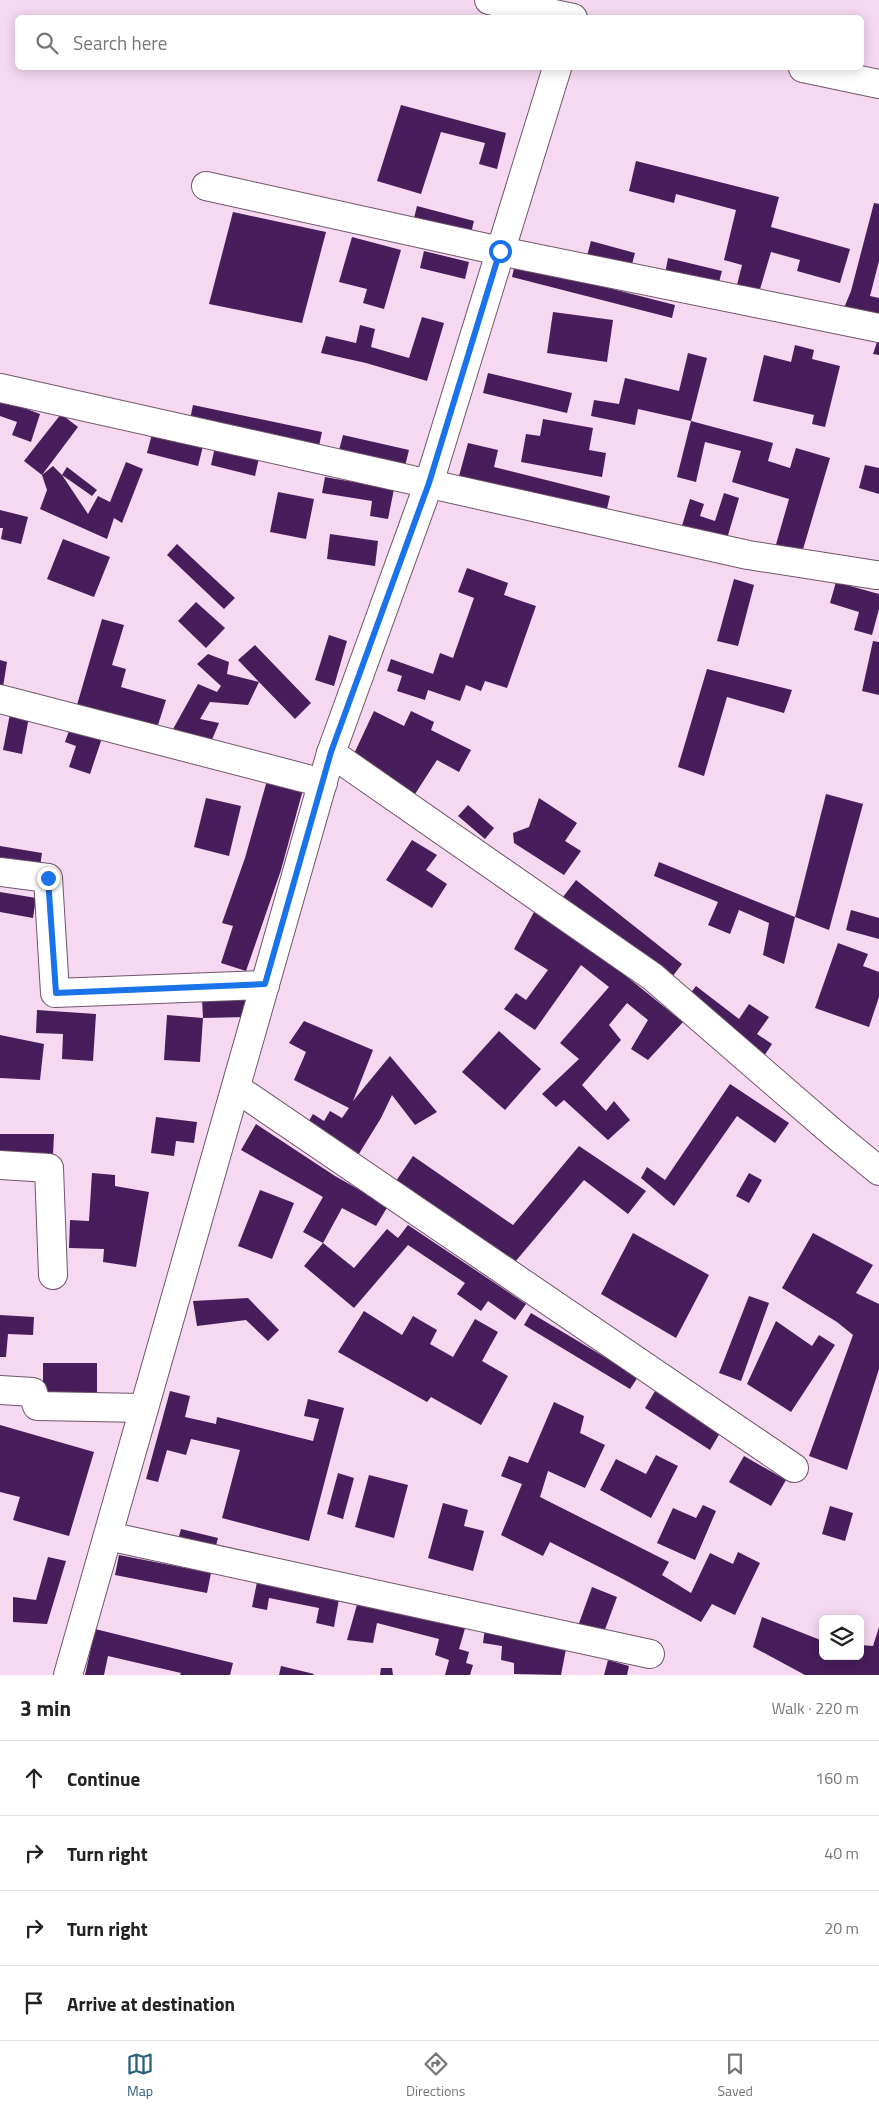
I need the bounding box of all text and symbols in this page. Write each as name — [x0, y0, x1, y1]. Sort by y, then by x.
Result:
search box — [15, 15, 864, 70]
text: Search here — [73, 28, 167, 57]
icon: search — [33, 29, 61, 57]
route start — [489, 240, 512, 263]
route end — [37, 867, 60, 890]
map controls — [819, 1615, 864, 1660]
button: layers — [819, 1615, 864, 1660]
text: 3 min — [20, 1692, 71, 1724]
text: Walk · 220 m — [771, 1696, 859, 1720]
icon: ahead — [20, 1764, 48, 1792]
text: Continue — [67, 1764, 140, 1793]
text: 160 m — [815, 1766, 859, 1790]
icon: right — [20, 1839, 48, 1867]
text: Turn right — [67, 1839, 148, 1868]
text: 40 m — [824, 1841, 859, 1865]
icon: right — [20, 1914, 48, 1942]
text: Turn right — [67, 1914, 148, 1943]
text: 20 m — [824, 1916, 859, 1940]
icon: arrive — [20, 1989, 48, 2017]
text: Arrive at destination — [67, 1989, 235, 2018]
tab: Map — [126, 2050, 154, 2101]
tab: Directions — [406, 2050, 465, 2101]
tab: Saved — [717, 2050, 753, 2101]

